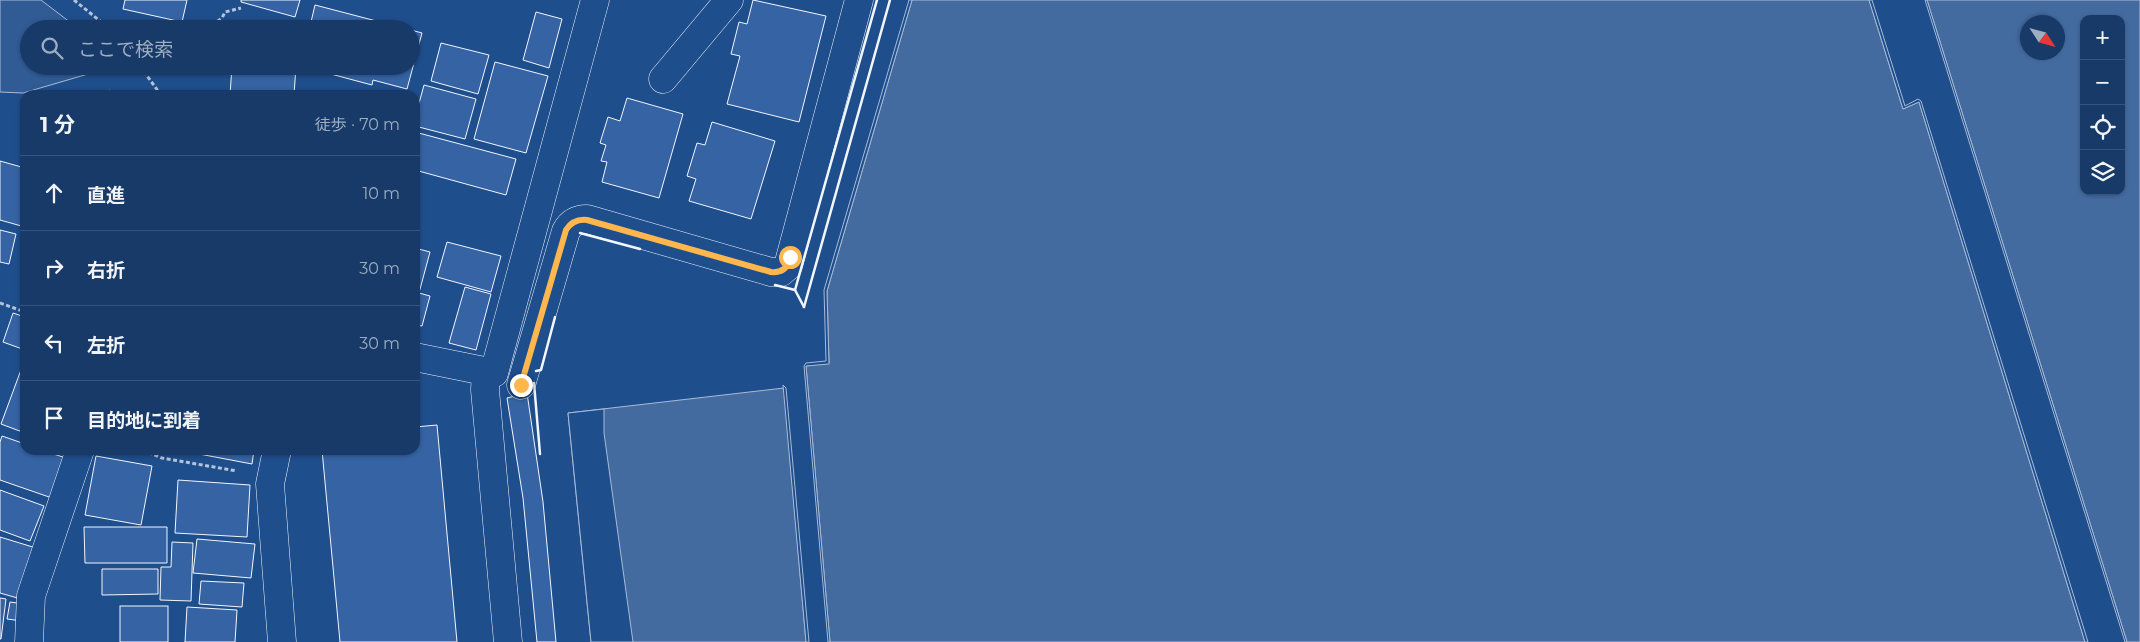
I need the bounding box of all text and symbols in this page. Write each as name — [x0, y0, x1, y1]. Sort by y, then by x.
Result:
north arrow — [2020, 15, 2065, 60]
map controls — [2080, 15, 2125, 195]
button: + — [2080, 15, 2125, 60]
search box — [20, 20, 420, 75]
icon: search — [38, 34, 66, 62]
text: ここで検索 — [78, 38, 173, 61]
button: − — [2080, 60, 2125, 105]
button: locate — [2080, 105, 2125, 150]
text: 1 分 — [40, 112, 75, 137]
text: 徒歩 · 70 m — [315, 115, 400, 134]
button: layers — [2080, 150, 2125, 195]
icon: ahead — [40, 179, 68, 207]
text: 直進 — [87, 184, 125, 207]
text: 10 m — [362, 184, 400, 203]
route start — [779, 246, 802, 269]
icon: right — [40, 254, 68, 282]
text: 右折 — [87, 259, 125, 282]
text: 30 m — [359, 259, 400, 278]
icon: left — [40, 329, 68, 357]
text: 左折 — [87, 334, 125, 357]
text: 30 m — [359, 334, 400, 353]
route end — [510, 374, 533, 397]
icon: arrive — [40, 404, 68, 432]
text: 目的地に到着 — [87, 409, 201, 432]

